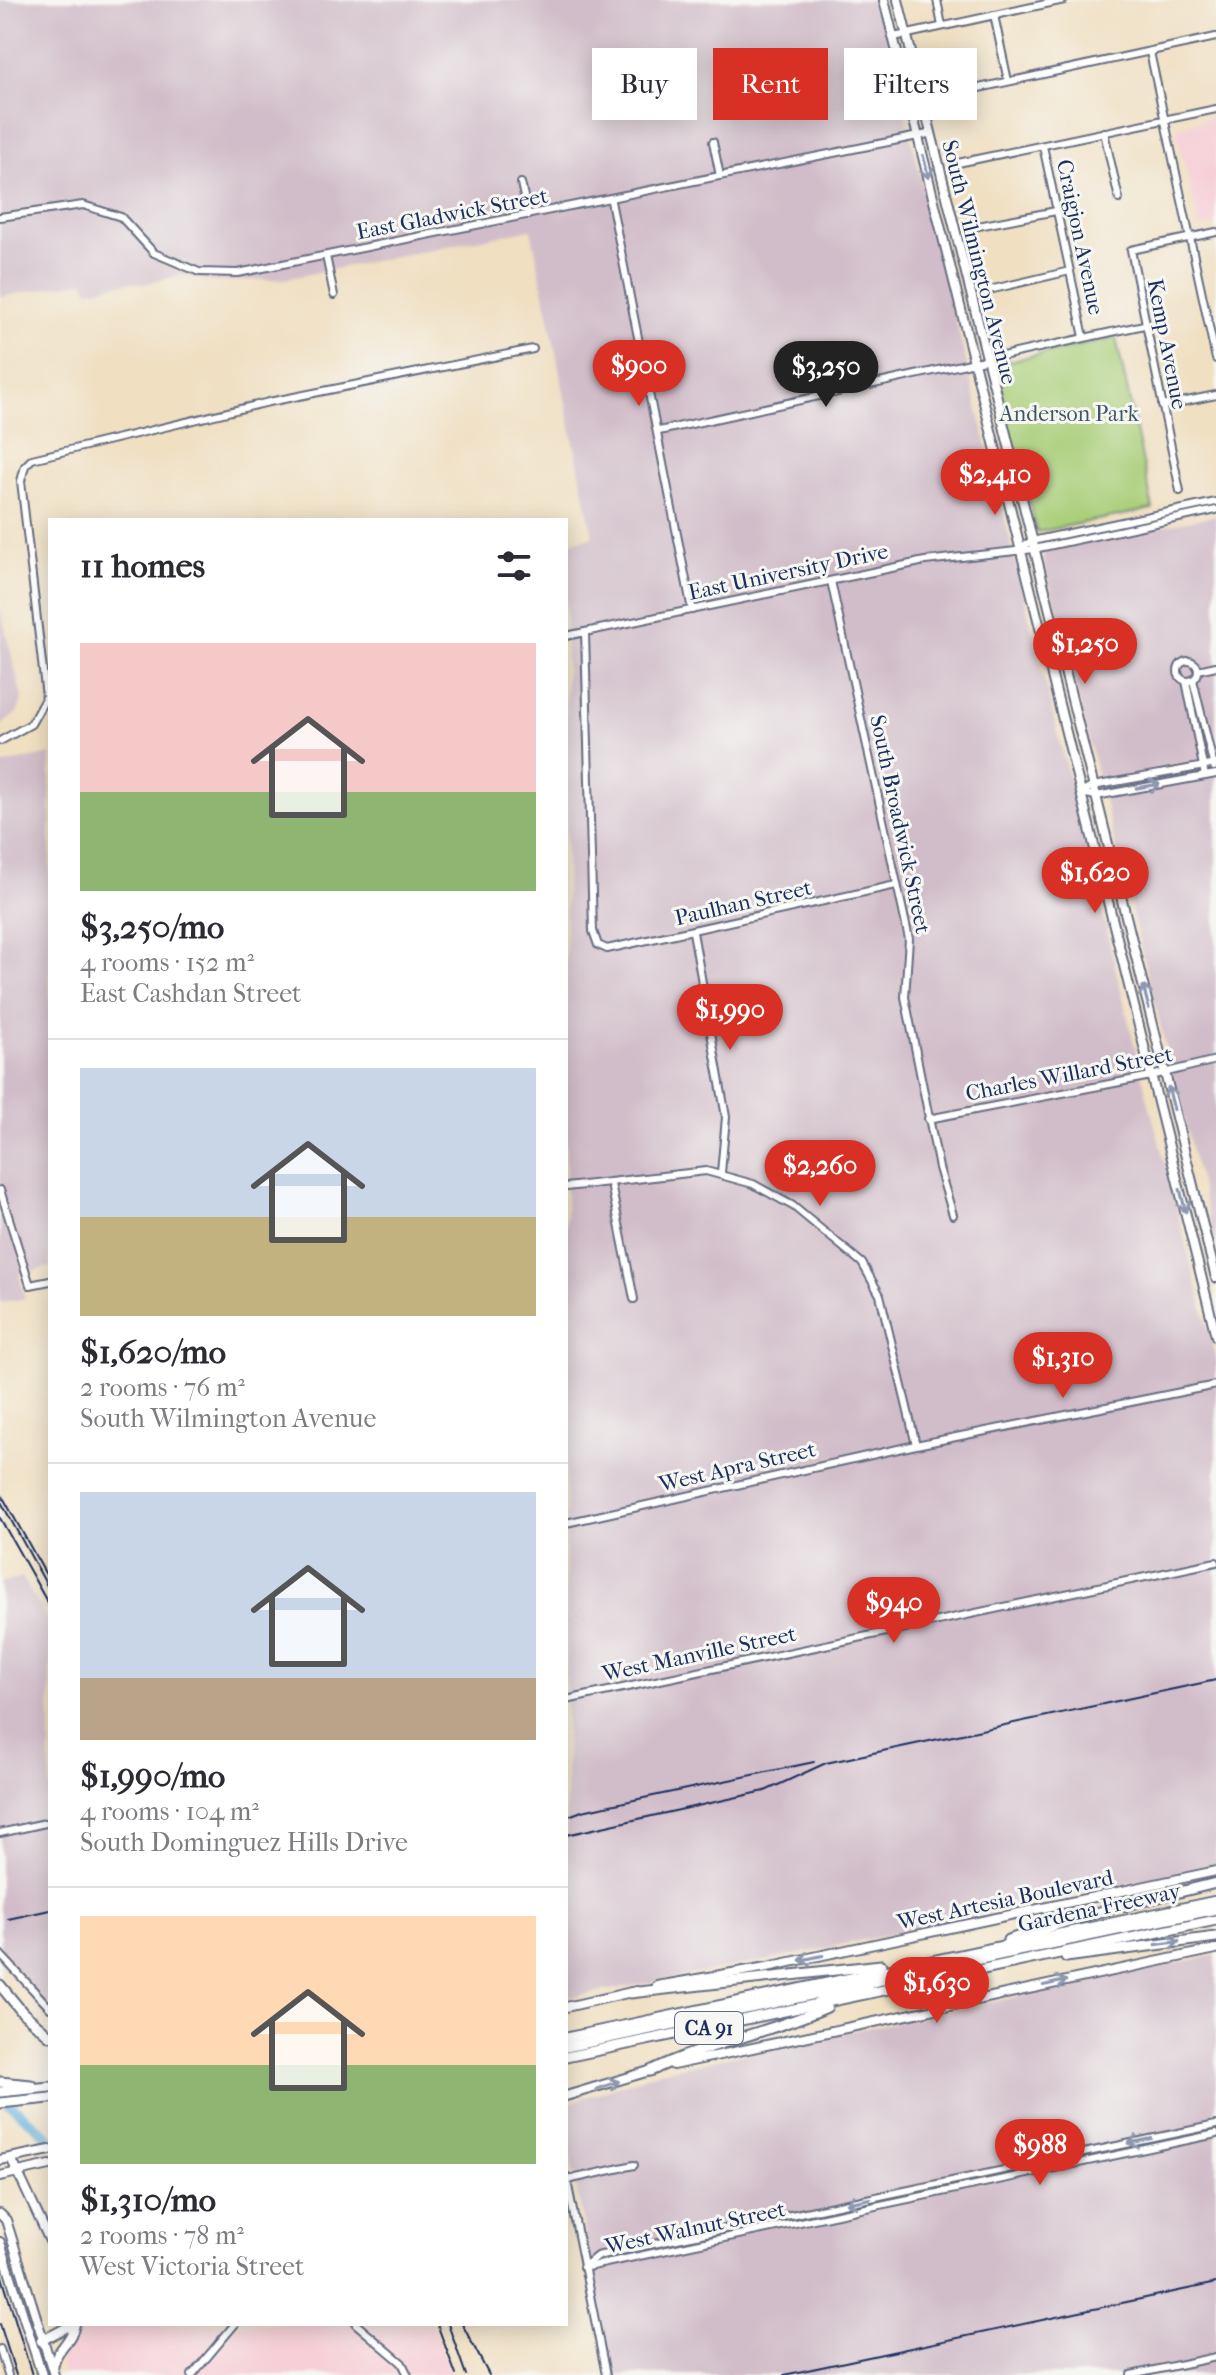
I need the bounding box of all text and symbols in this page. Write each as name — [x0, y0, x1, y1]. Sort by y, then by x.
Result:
chip: Buy — [592, 48, 697, 120]
chip: Rent — [713, 48, 828, 120]
chip: Filters — [844, 48, 977, 120]
street label: South Wilmington Avenue — [936, 137, 1022, 387]
one-way arrow — [919, 154, 934, 180]
street label: Craigjon Avenue — [1051, 157, 1109, 317]
street label: East Gladwick Street — [354, 183, 550, 245]
street label: Kemp Avenue — [1142, 277, 1192, 412]
pin: $900 — [592, 340, 686, 408]
pin: $3,250 — [761, 341, 891, 409]
text: $900 — [611, 350, 667, 381]
text: $3,250 — [791, 351, 861, 382]
park label: Anderson Park — [998, 401, 1139, 427]
pin: $2,410 — [930, 449, 1060, 517]
text: $2,410 — [959, 459, 1031, 490]
street label: East University Drive — [686, 538, 891, 606]
icon: filters — [492, 544, 536, 588]
text: 11 homes — [80, 546, 205, 586]
pin: $1,250 — [1020, 618, 1150, 686]
text: $1,250 — [1051, 628, 1119, 659]
icon: home — [236, 695, 380, 839]
street label: South Broadwick Street — [864, 713, 936, 936]
one-way arrow — [1135, 778, 1160, 793]
pin: $1,620 — [1030, 847, 1160, 915]
text: $1,620 — [1060, 857, 1130, 888]
street label: Paulhan Street — [672, 875, 814, 931]
text: $3,250/mo — [80, 907, 224, 947]
text: 4 rooms · 152 m² — [80, 947, 254, 978]
text: East Cashdan Street — [80, 978, 301, 1009]
pin: $1,990 — [665, 984, 795, 1052]
one-way arrow — [1138, 985, 1153, 1011]
text: $1,990 — [695, 994, 765, 1025]
street label: Charles Willard Street — [963, 1041, 1175, 1107]
one-way arrow — [1163, 1085, 1178, 1111]
icon: home — [236, 1120, 380, 1264]
pin: $2,260 — [755, 1140, 885, 1208]
text: $2,260 — [783, 1150, 857, 1181]
one-way arrow — [1176, 1188, 1191, 1214]
text: $1,620/mo — [80, 1332, 226, 1372]
pin: $1,310 — [998, 1332, 1128, 1400]
text: $1,310 — [1032, 1342, 1094, 1373]
text: 2 rooms · 76 m² — [80, 1372, 245, 1403]
text: South Wilmington Avenue — [80, 1403, 376, 1434]
street label: West Apra Street — [655, 1436, 818, 1498]
icon: home — [236, 1544, 380, 1688]
pin: $940 — [847, 1577, 941, 1645]
text: $940 — [865, 1587, 923, 1618]
street label: West Manville Street — [599, 1621, 799, 1687]
text: $1,990/mo — [80, 1756, 225, 1796]
text: 4 rooms · 104 m² — [80, 1796, 259, 1827]
text: South Dominguez Hills Drive — [80, 1827, 408, 1858]
street label: West Artesia Boulevard — [894, 1864, 1117, 1936]
street label: Gardena Freeway — [1016, 1878, 1184, 1938]
one-way arrow — [1155, 1935, 1180, 1950]
one-way arrow — [799, 1951, 825, 1966]
pin: $1,630 — [872, 1957, 1002, 2025]
text: $1,630 — [903, 1967, 971, 1998]
icon: home — [236, 1968, 380, 2112]
one-way arrow — [1041, 1975, 1067, 1990]
road number: CA 91 — [675, 2012, 743, 2044]
one-way arrow — [596, 2077, 621, 2092]
pin: $988 — [993, 2119, 1087, 2187]
text: $988 — [1013, 2129, 1067, 2160]
one-way arrow — [1127, 2134, 1153, 2149]
text: $1,310/mo — [80, 2180, 216, 2220]
one-way arrow — [846, 2194, 871, 2209]
street label: West Walnut Street — [602, 2196, 788, 2260]
text: 2 rooms · 78 m² — [80, 2220, 244, 2251]
text: West Victoria Street — [80, 2251, 304, 2282]

